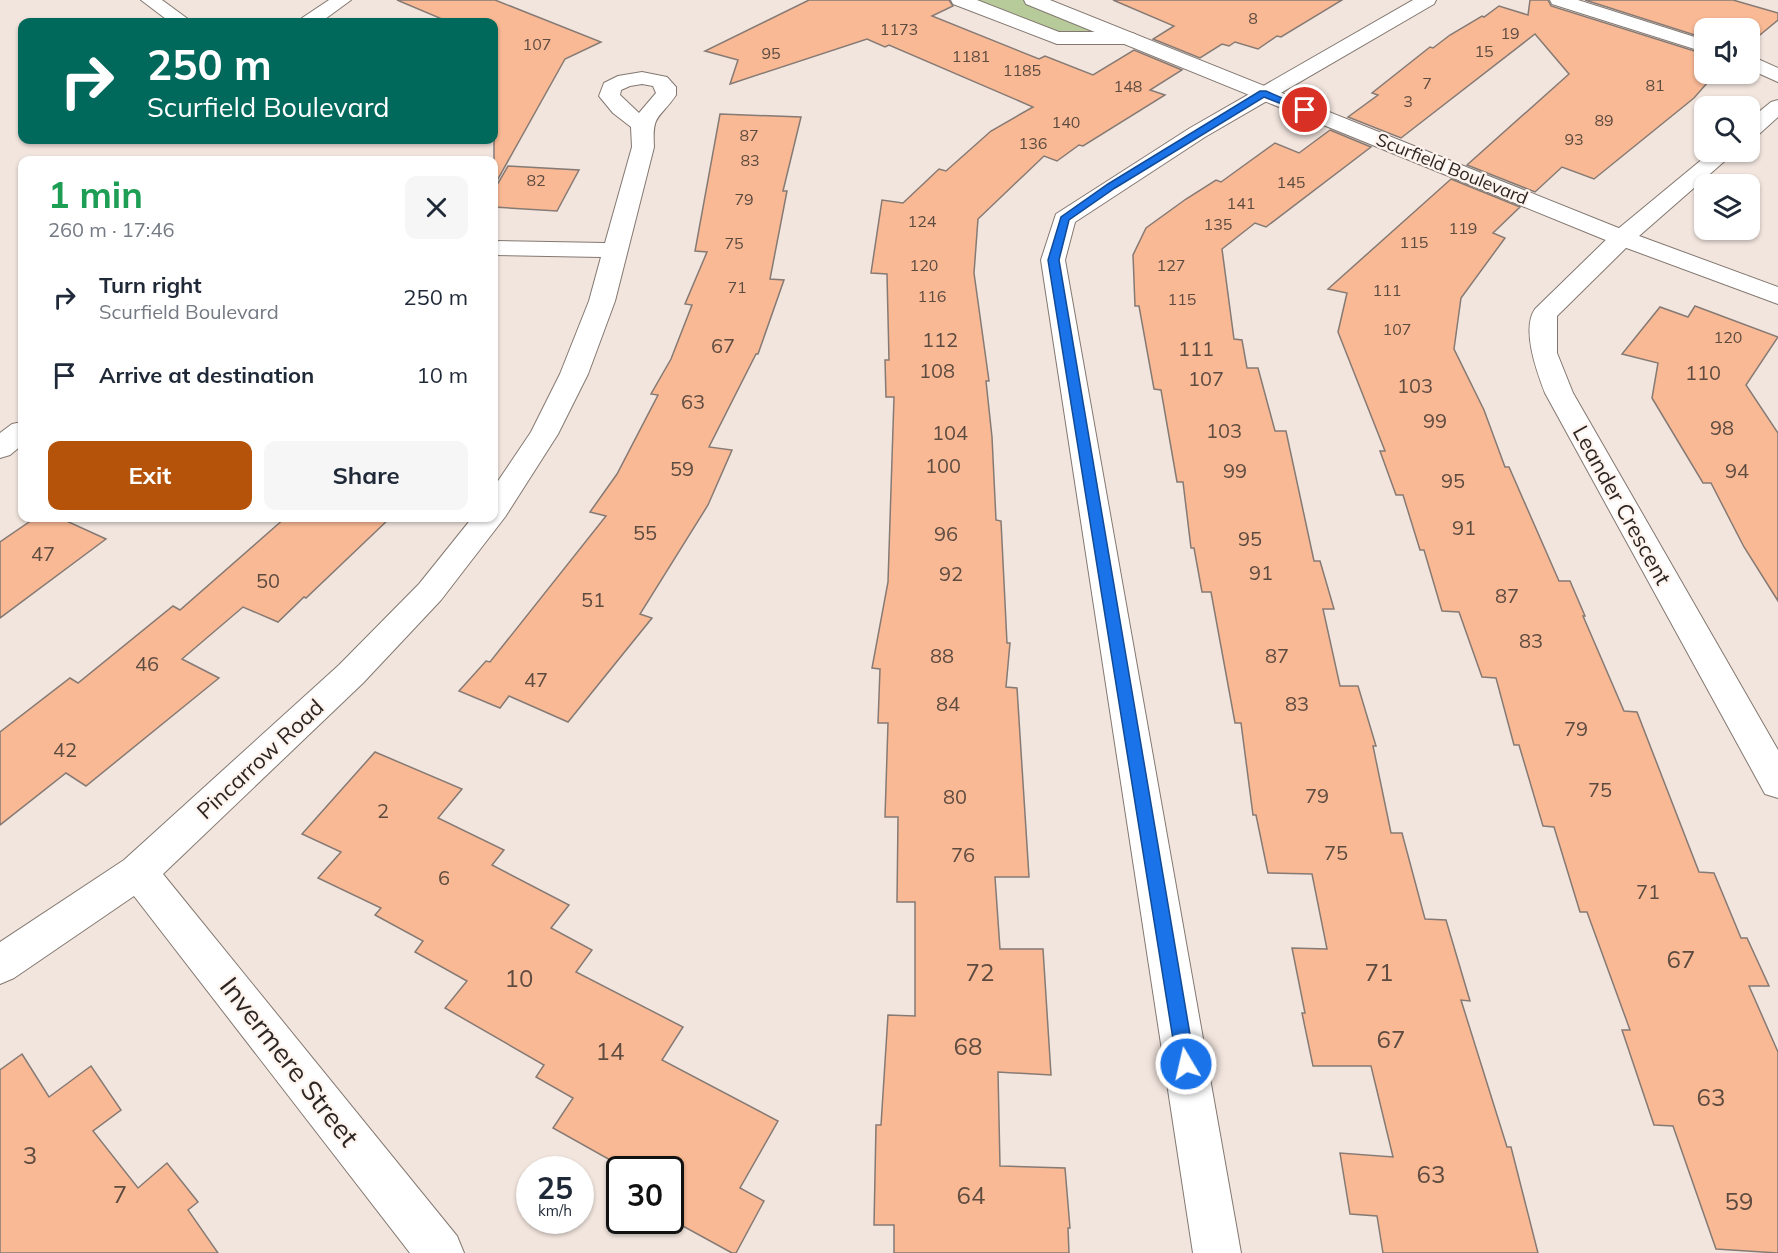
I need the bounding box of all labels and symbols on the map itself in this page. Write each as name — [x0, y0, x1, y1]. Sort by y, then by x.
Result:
house number: 8 — [1248, 8, 1258, 28]
house number: 1173 — [880, 19, 918, 39]
house number: 19 — [1500, 23, 1520, 43]
house number: 107 — [523, 34, 551, 54]
house number: 15 — [1474, 41, 1494, 61]
house number: 95 — [761, 43, 781, 63]
house number: 1181 — [952, 46, 990, 66]
house number: 1185 — [1003, 60, 1041, 80]
house number: 7 — [1422, 73, 1432, 93]
house number: 81 — [1645, 75, 1665, 95]
house number: 148 — [1114, 76, 1142, 96]
pin — [1279, 84, 1330, 135]
house number: 3 — [1403, 91, 1413, 111]
house number: 89 — [1594, 110, 1614, 130]
house number: 140 — [1052, 112, 1080, 132]
house number: 87 — [739, 125, 759, 145]
street label: Scurfield Boulevard — [1373, 128, 1531, 209]
house number: 93 — [1564, 129, 1584, 149]
house number: 136 — [1019, 133, 1047, 153]
house number: 83 — [740, 150, 760, 170]
house number: 82 — [526, 170, 546, 190]
house number: 145 — [1277, 172, 1305, 192]
house number: 79 — [734, 189, 754, 209]
house number: 141 — [1227, 193, 1255, 213]
house number: 124 — [908, 211, 937, 231]
house number: 135 — [1204, 214, 1232, 234]
house number: 119 — [1449, 218, 1477, 238]
house number: 115 — [1400, 232, 1428, 252]
house number: 75 — [724, 233, 744, 253]
house number: 120 — [910, 255, 938, 275]
house number: 127 — [1157, 255, 1185, 275]
house number: 71 — [727, 277, 747, 297]
house number: 111 — [1373, 280, 1401, 300]
house number: 116 — [918, 286, 946, 306]
house number: 115 — [1168, 289, 1196, 309]
house number: 107 — [1383, 319, 1411, 339]
house number: 112 — [922, 327, 958, 352]
house number: 120 — [1714, 327, 1742, 347]
house number: 67 — [711, 333, 735, 358]
house number: 111 — [1178, 336, 1214, 361]
house number: 108 — [919, 358, 955, 383]
house number: 110 — [1685, 360, 1721, 385]
house number: 107 — [1188, 366, 1224, 391]
house number: 103 — [1397, 373, 1433, 398]
house number: 63 — [681, 389, 705, 414]
house number: 99 — [1423, 408, 1447, 433]
house number: 98 — [1710, 415, 1734, 440]
house number: 103 — [1206, 418, 1242, 443]
house number: 104 — [932, 420, 968, 445]
street label: Leander Crescent — [1567, 420, 1677, 590]
house number: 100 — [925, 453, 961, 478]
house number: 59 — [670, 456, 694, 481]
house number: 99 — [1223, 458, 1247, 483]
house number: 94 — [1725, 458, 1749, 483]
house number: 95 — [1441, 468, 1465, 493]
house number: 91 — [1452, 515, 1476, 540]
house number: 55 — [633, 520, 657, 545]
house number: 96 — [934, 521, 958, 546]
house number: 95 — [1238, 526, 1262, 551]
house number: 47 — [31, 541, 55, 566]
house number: 91 — [1249, 560, 1273, 585]
house number: 92 — [939, 561, 963, 586]
house number: 50 — [256, 568, 280, 593]
house number: 87 — [1495, 583, 1519, 608]
house number: 51 — [581, 587, 605, 612]
house number: 83 — [1519, 628, 1543, 653]
house number: 88 — [930, 643, 954, 668]
house number: 87 — [1265, 643, 1289, 668]
house number: 46 — [135, 651, 159, 676]
house number: 47 — [524, 667, 548, 692]
house number: 84 — [936, 691, 960, 716]
house number: 83 — [1285, 691, 1309, 716]
street label: Pincarrow Road — [191, 693, 329, 825]
house number: 79 — [1564, 716, 1588, 741]
house number: 42 — [53, 737, 77, 762]
house number: 75 — [1588, 777, 1612, 802]
house number: 79 — [1305, 783, 1329, 808]
house number: 80 — [943, 784, 967, 809]
house number: 2 — [377, 798, 389, 823]
house number: 75 — [1324, 840, 1348, 865]
house number: 76 — [951, 842, 975, 867]
house number: 6 — [438, 865, 450, 890]
house number: 71 — [1636, 879, 1660, 904]
house number: 67 — [1667, 944, 1695, 974]
house number: 72 — [966, 957, 994, 987]
house number: 71 — [1365, 957, 1393, 987]
house number: 10 — [505, 963, 533, 993]
street label: Invermere Street — [213, 970, 367, 1153]
house number: 67 — [1377, 1024, 1405, 1054]
house number: 68 — [954, 1031, 982, 1061]
position arrow — [1154, 1032, 1218, 1096]
house number: 14 — [596, 1036, 624, 1066]
house number: 63 — [1697, 1082, 1725, 1112]
house number: 3 — [23, 1140, 37, 1170]
speed limit sign: 30 — [606, 1156, 684, 1234]
house number: 63 — [1417, 1159, 1445, 1189]
house number: 7 — [113, 1179, 127, 1209]
house number: 64 — [957, 1180, 985, 1210]
house number: 59 — [1725, 1186, 1753, 1216]

